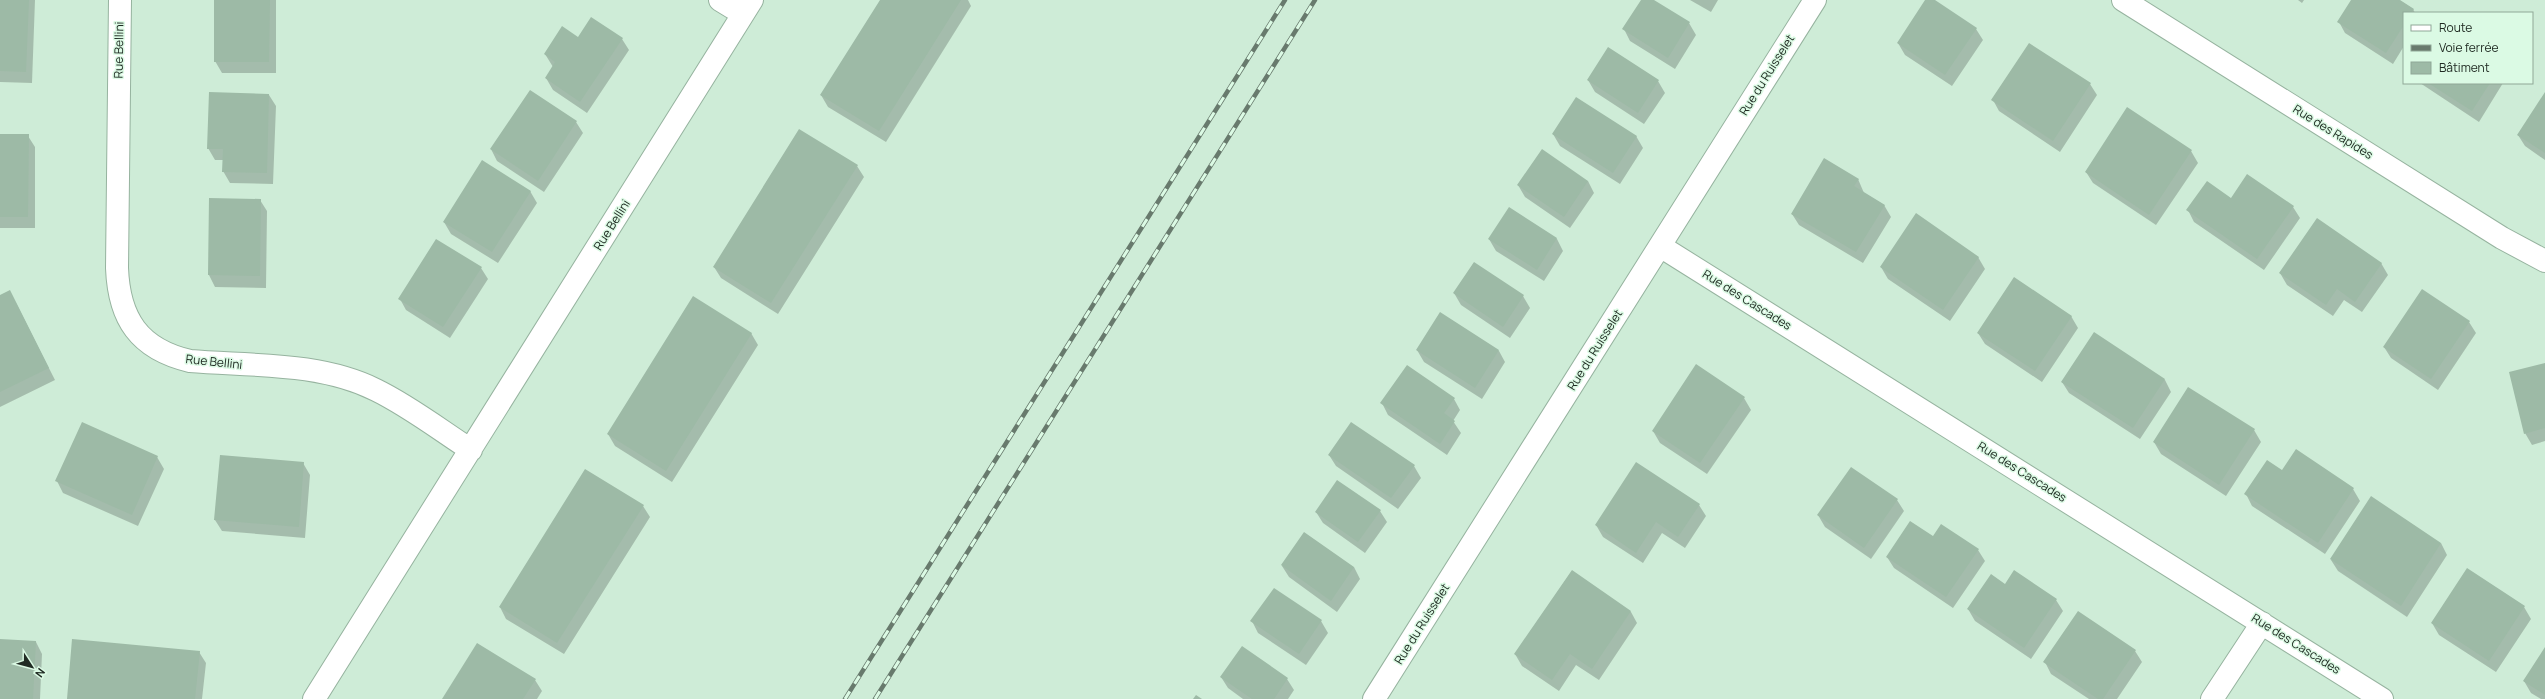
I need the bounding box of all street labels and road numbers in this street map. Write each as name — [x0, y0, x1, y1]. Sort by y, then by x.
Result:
street label: Rue Bellini — [110, 21, 127, 79]
street label: Rue du Ruisselet — [1735, 31, 1798, 118]
street label: Rue des Rapides — [2290, 100, 2377, 163]
street label: Rue Bellini — [589, 196, 634, 253]
street label: Rue des Cascades — [1699, 265, 1795, 334]
street label: Rue du Ruisselet — [1563, 306, 1626, 393]
street label: Rue Bellini — [185, 350, 243, 373]
street label: Rue des Cascades — [1974, 437, 2070, 506]
street label: Rue du Ruisselet — [1390, 580, 1453, 667]
street label: Rue des Cascades — [2248, 609, 2344, 678]

